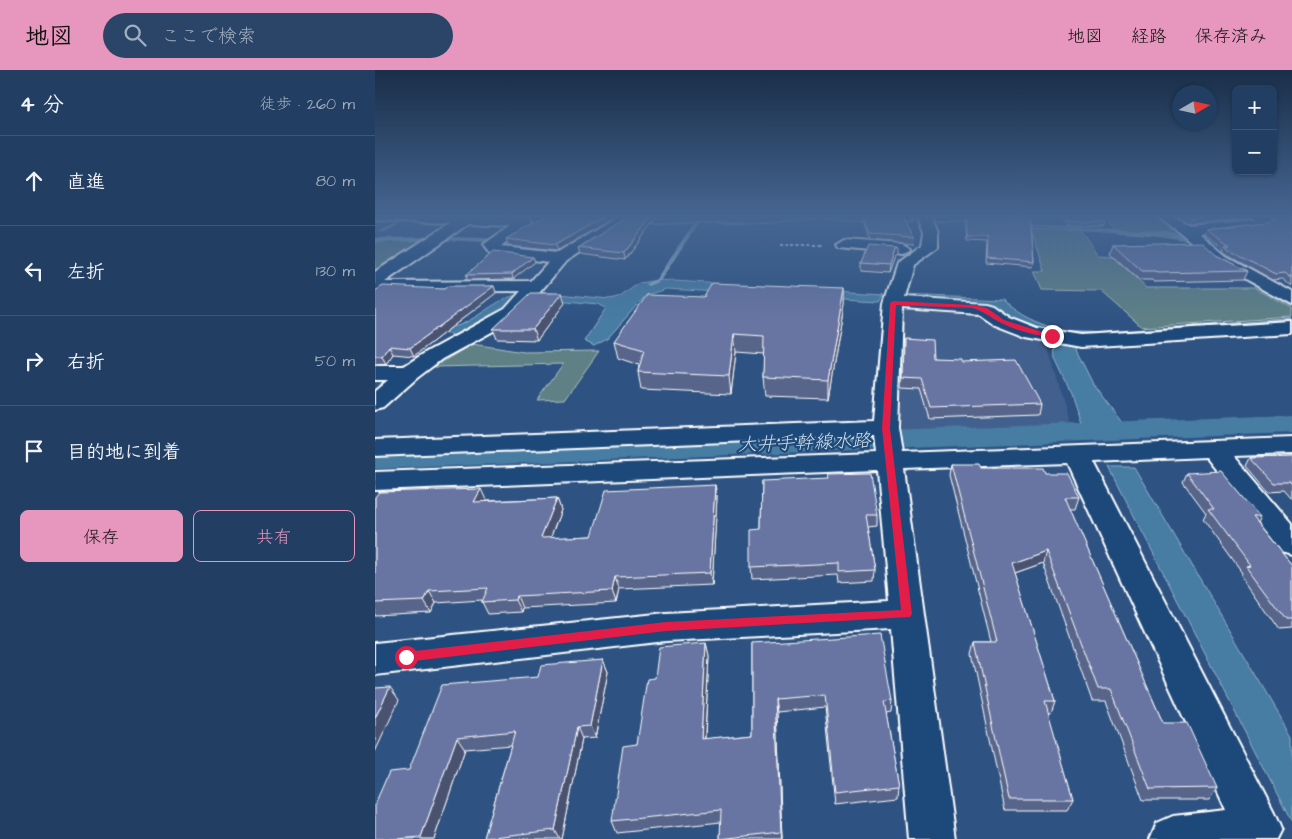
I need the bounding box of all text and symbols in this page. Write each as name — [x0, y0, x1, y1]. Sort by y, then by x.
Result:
search box — [103, 13, 453, 58]
text: 地図 — [25, 20, 73, 54]
icon: search — [121, 21, 149, 49]
text: ここで検索 — [161, 23, 256, 50]
text: 地図 — [1067, 24, 1103, 49]
text: 経路 — [1131, 24, 1167, 49]
text: 保存済み — [1195, 24, 1267, 49]
north arrow — [1172, 85, 1217, 130]
map controls — [1232, 85, 1277, 175]
button: + — [1232, 85, 1277, 130]
text: 4 分 — [20, 90, 64, 119]
text: 徒歩 · 260 m — [260, 93, 355, 115]
button: − — [1232, 130, 1277, 175]
icon: ahead — [20, 167, 48, 195]
text: 直進 — [67, 169, 105, 196]
text: 80 m — [316, 170, 355, 192]
icon: left — [20, 257, 48, 285]
text: 左折 — [67, 259, 105, 286]
text: 130 m — [316, 260, 355, 282]
route end — [1041, 325, 1064, 348]
icon: right — [20, 347, 48, 375]
text: 右折 — [67, 349, 105, 376]
text: 50 m — [315, 350, 355, 372]
water label: 大井手幹線水路 — [737, 427, 872, 459]
icon: arrive — [20, 437, 48, 465]
text: 目的地に到着 — [67, 439, 181, 466]
button: 保存 — [20, 510, 183, 562]
button: 共有 — [193, 510, 355, 562]
route start — [395, 646, 418, 669]

